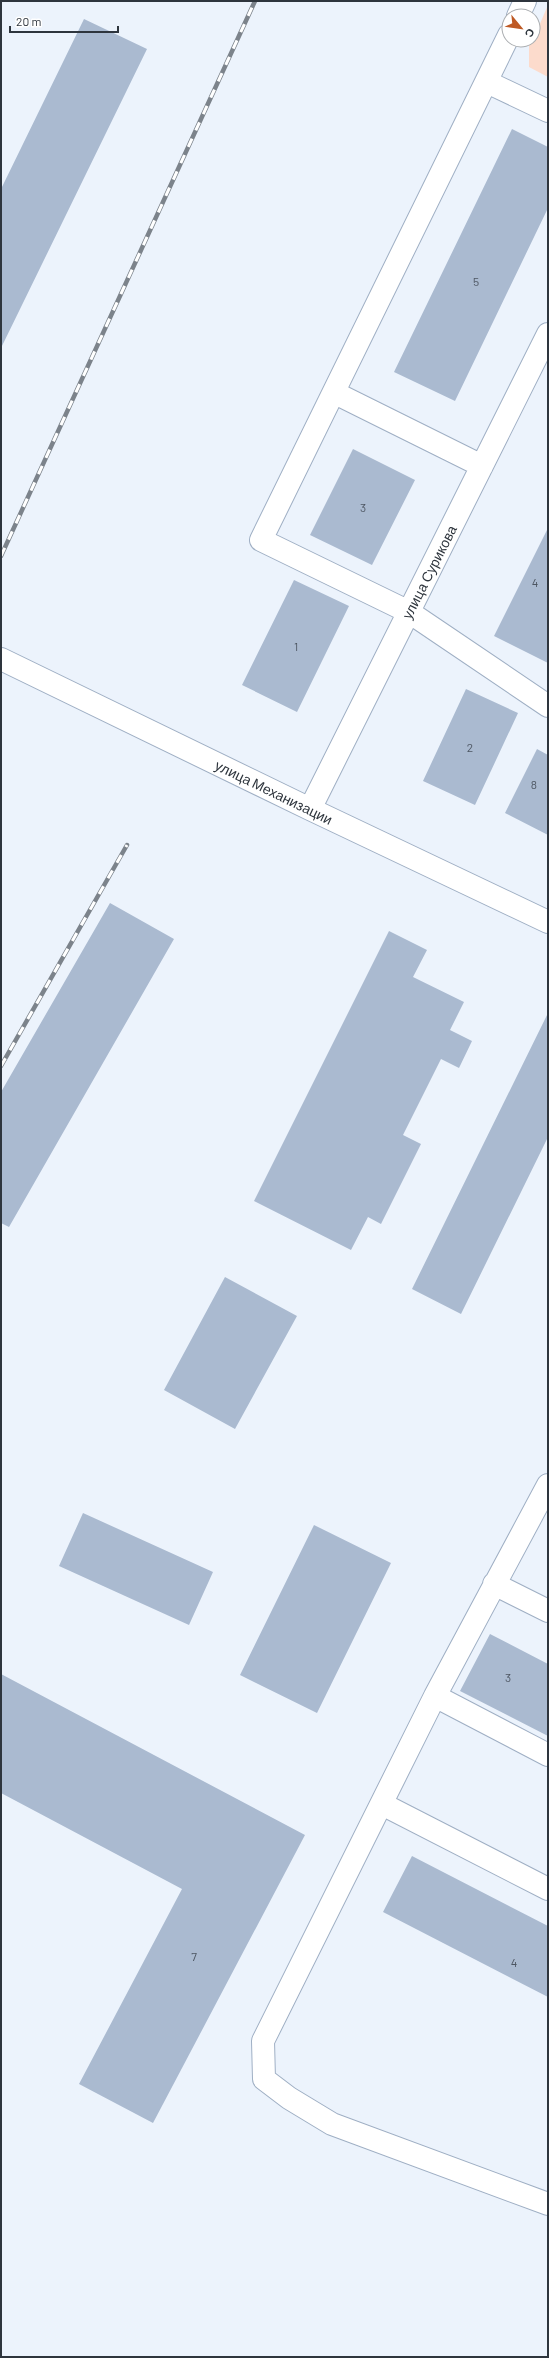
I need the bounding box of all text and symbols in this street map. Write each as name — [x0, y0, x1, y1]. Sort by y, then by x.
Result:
scale bar — [10, 8, 118, 34]
north arrow — [501, 8, 541, 48]
text: 20 m — [16, 14, 42, 28]
text: С — [523, 26, 538, 40]
house number: 5 — [473, 274, 479, 288]
house number: 3 — [360, 500, 366, 514]
street label: улица Сурикова — [398, 522, 460, 622]
house number: 4 — [532, 575, 538, 589]
house number: 1 — [294, 639, 298, 653]
house number: 2 — [467, 740, 473, 754]
street label: улица Механизации — [212, 756, 336, 828]
house number: 8 — [531, 777, 537, 791]
house number: 3 — [505, 1670, 511, 1684]
house number: 7 — [191, 1949, 197, 1963]
house number: 4 — [511, 1955, 517, 1969]

